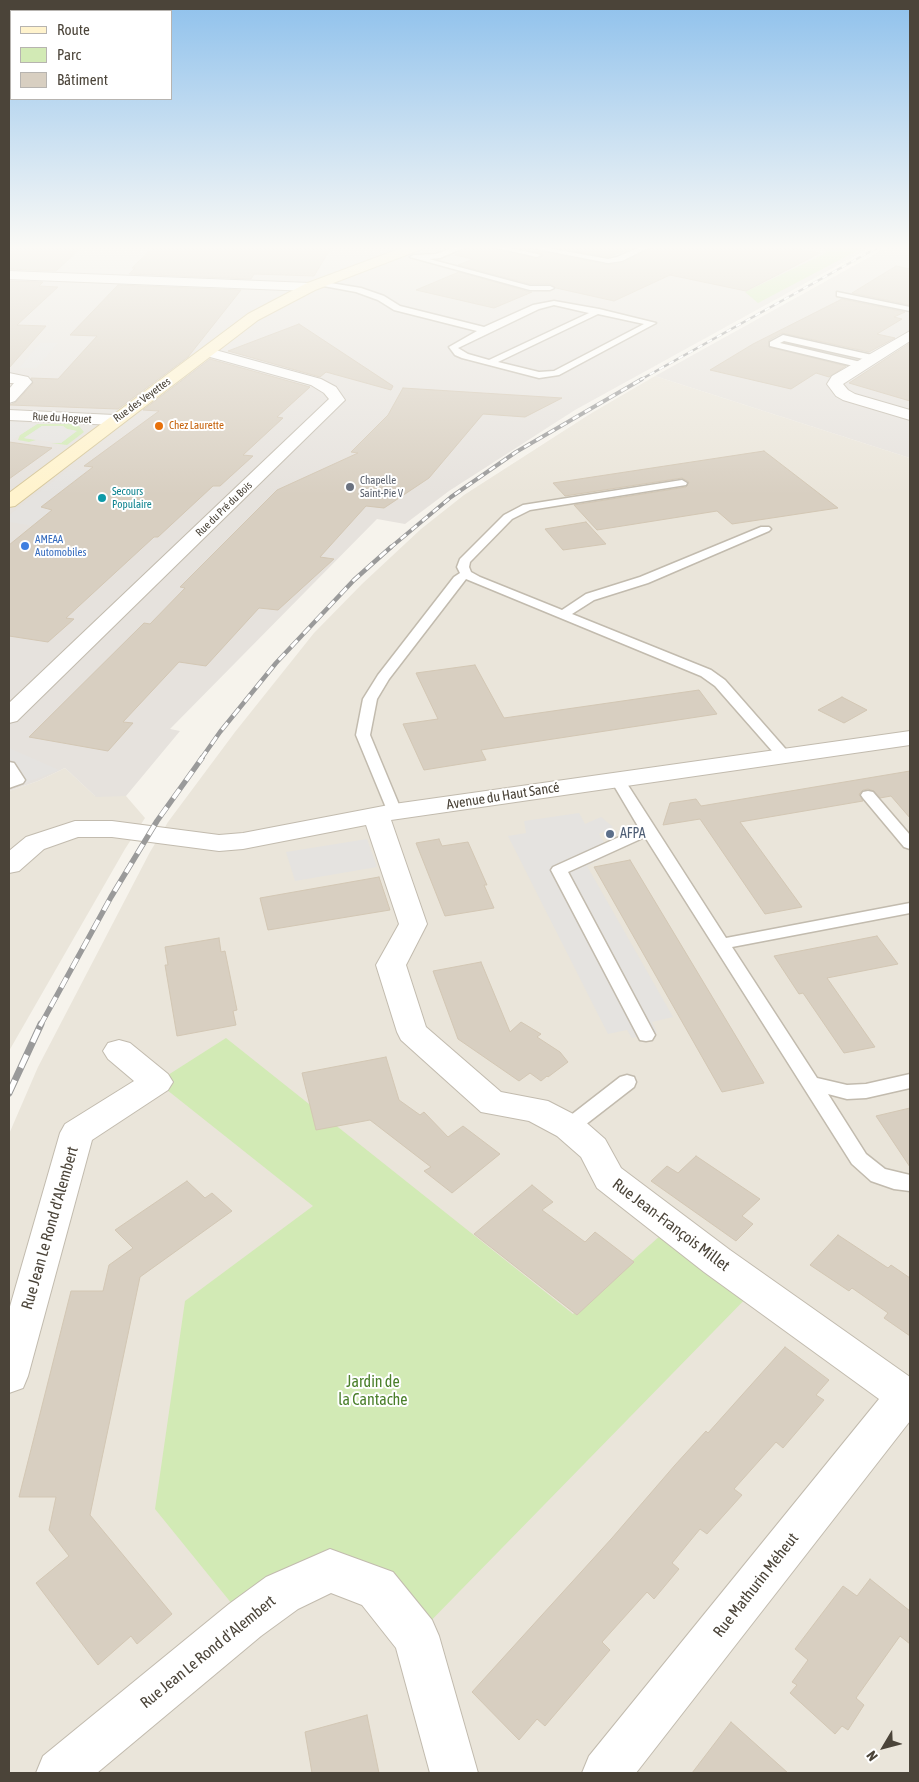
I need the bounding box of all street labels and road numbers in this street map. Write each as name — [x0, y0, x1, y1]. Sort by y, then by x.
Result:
street label: Rue des Veyettes — [111, 375, 173, 425]
street label: Rue du Hoguet — [32, 410, 92, 426]
street label: Rue du Pré du Bois — [193, 479, 255, 539]
street label: Avenue du Haut Sancé — [445, 779, 561, 813]
street label: Rue Jean Le Rond d'Alembert — [18, 1144, 82, 1312]
street label: Rue Jean-François Millet — [609, 1175, 733, 1275]
street label: Rue Mathurin Méheut — [709, 1529, 803, 1641]
street label: Rue Jean Le Rond d'Alembert — [136, 1591, 280, 1713]

